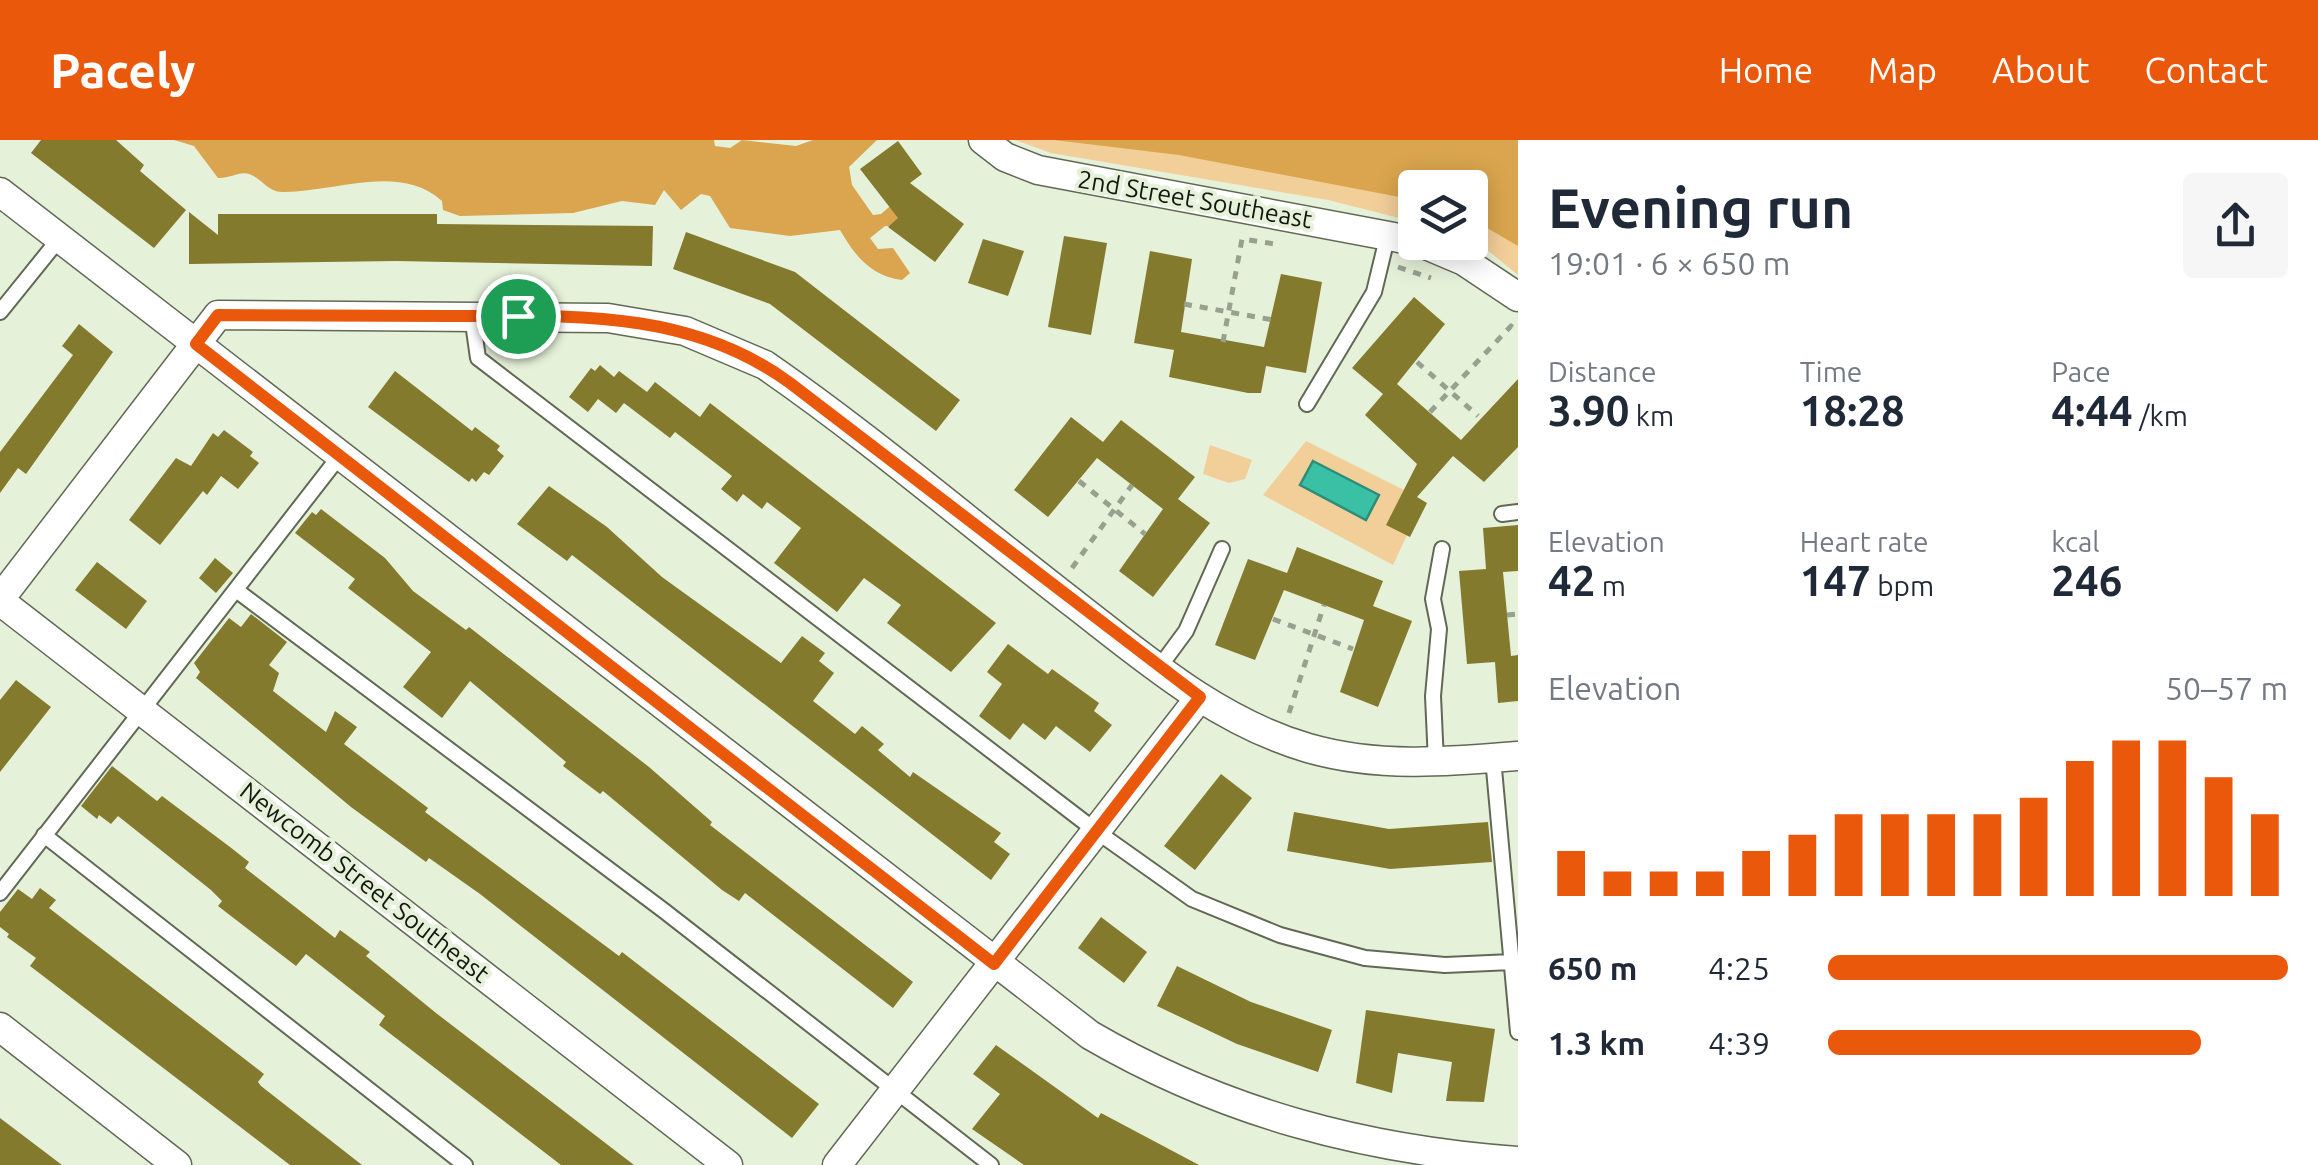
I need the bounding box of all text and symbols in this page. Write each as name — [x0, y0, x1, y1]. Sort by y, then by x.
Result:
text: Pacely — [50, 43, 196, 97]
text: Home — [1719, 50, 1813, 90]
text: Map — [1868, 50, 1937, 90]
text: About — [1992, 50, 2089, 90]
text: Contact — [2144, 50, 2268, 90]
street label: 2nd Street Southeast — [1076, 165, 1315, 233]
map controls — [1398, 170, 1488, 260]
button: layers — [1398, 170, 1488, 260]
button: share — [2183, 173, 2288, 278]
text: Evening run — [1548, 177, 1853, 238]
text: 19:01 · 6 × 650 m — [1548, 245, 1790, 281]
pin — [476, 274, 561, 359]
icon: arrive — [491, 289, 546, 344]
text: Distance — [1548, 356, 1656, 387]
text: Time — [1800, 356, 1862, 387]
text: Pace — [2051, 356, 2111, 387]
text: 3.90 — [1548, 387, 1629, 434]
text: 18:28 — [1800, 387, 1905, 434]
text: 4:44 — [2051, 387, 2133, 434]
text: km — [1629, 400, 1674, 431]
text: /km — [2133, 400, 2188, 431]
text: Elevation — [1548, 526, 1665, 557]
text: Heart rate — [1800, 526, 1928, 557]
text: kcal — [2051, 526, 2100, 557]
text: 42 — [1548, 557, 1595, 604]
text: 147 — [1800, 557, 1871, 604]
text: 246 — [2051, 557, 2122, 604]
text: m — [1595, 570, 1626, 601]
text: bpm — [1871, 570, 1934, 601]
text: Elevation — [1548, 670, 1681, 706]
text: 50–57 m — [2165, 670, 2288, 706]
street label: Newcomb Street Southeast — [235, 776, 495, 988]
text: 650 m — [1548, 950, 1637, 986]
text: 4:25 — [1708, 950, 1770, 986]
text: 1.3 km — [1548, 1025, 1645, 1061]
text: 4:39 — [1708, 1025, 1770, 1061]

